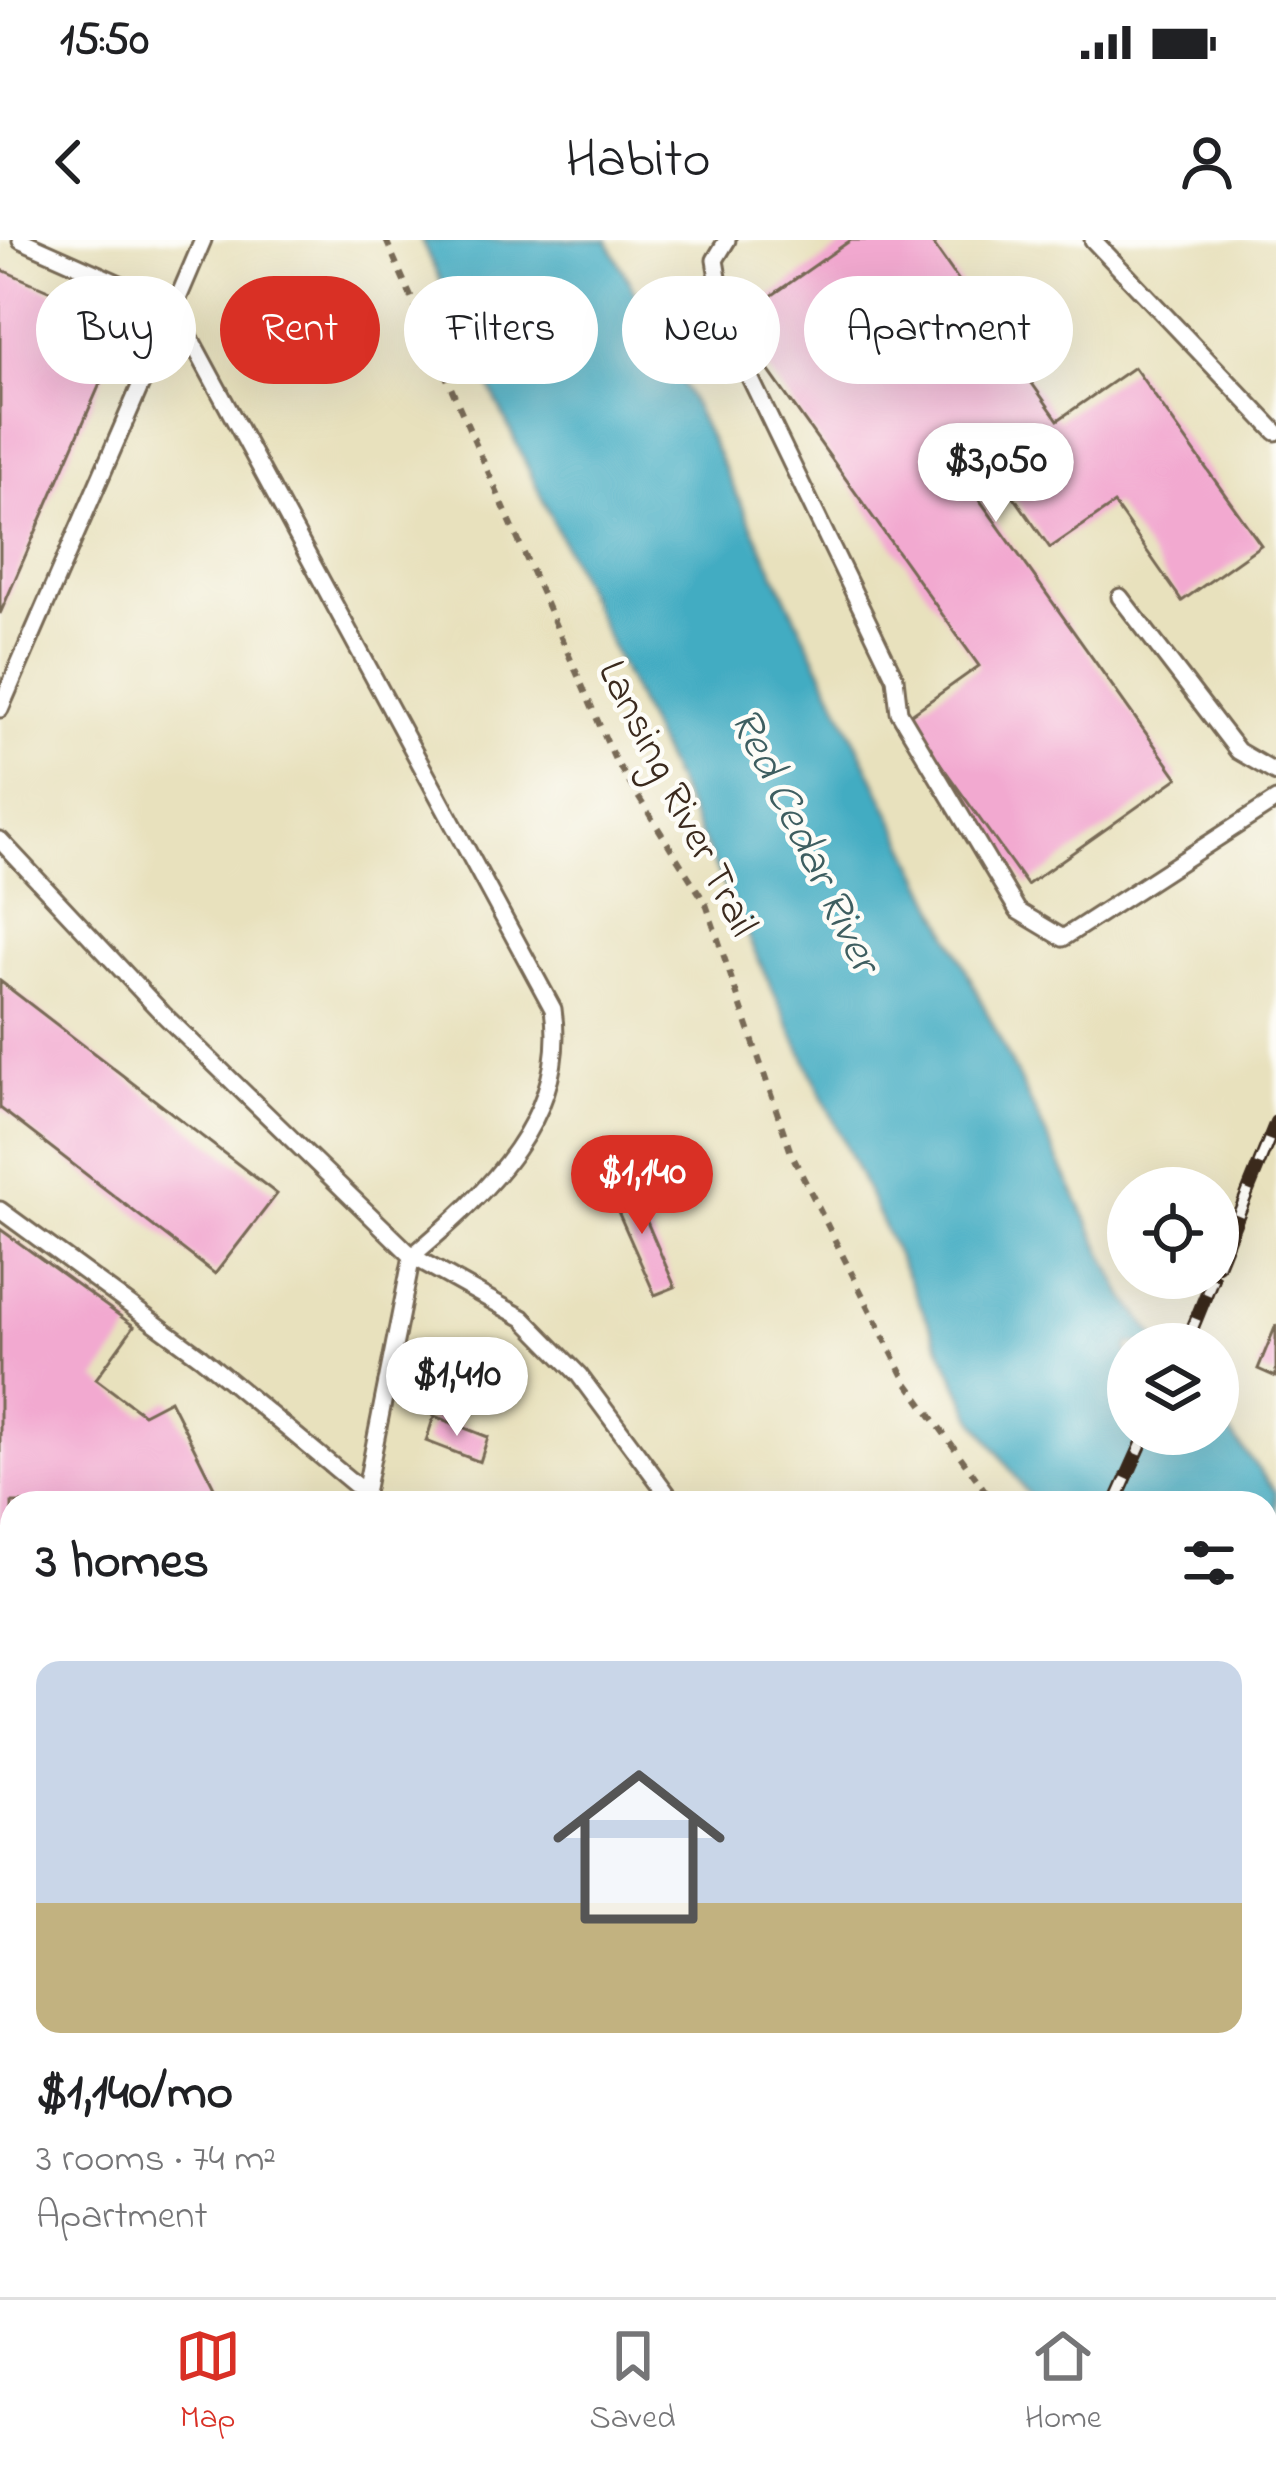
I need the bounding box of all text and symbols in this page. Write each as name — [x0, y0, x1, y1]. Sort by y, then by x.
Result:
text: 15:50 — [60, 9, 149, 75]
text: Habito — [566, 123, 711, 201]
icon: back — [36, 129, 102, 195]
icon: person — [1174, 129, 1240, 195]
chip: Buy — [36, 276, 196, 384]
chip: Rent — [220, 276, 380, 384]
chip: Filters — [404, 276, 598, 384]
chip: New — [622, 276, 780, 384]
chip: Apartment — [804, 276, 1073, 384]
pin: $3,050 — [898, 423, 1094, 525]
text: $3,050 — [945, 433, 1047, 490]
street label: Lansing River Trail — [580, 650, 772, 948]
water label: Red Cedar River — [710, 698, 898, 989]
pin: $1,140 — [544, 1135, 740, 1237]
text: $1,140 — [598, 1145, 686, 1202]
map controls — [1107, 1167, 1239, 1455]
button: locate — [1107, 1167, 1239, 1299]
button: layers — [1107, 1323, 1239, 1455]
pin: $1,410 — [359, 1337, 555, 1439]
text: $1,410 — [413, 1347, 501, 1404]
text: 3 homes — [36, 1526, 209, 1601]
icon: filters — [1176, 1530, 1242, 1596]
icon: home — [531, 1739, 747, 1955]
text: $1,140/mo — [36, 2057, 233, 2132]
text: 3 rooms · 74 m² — [36, 2132, 276, 2189]
text: Apartment — [36, 2189, 208, 2246]
tab: Map — [175, 2323, 241, 2443]
tab: Saved — [590, 2323, 676, 2443]
tab: Home — [1025, 2323, 1101, 2443]

